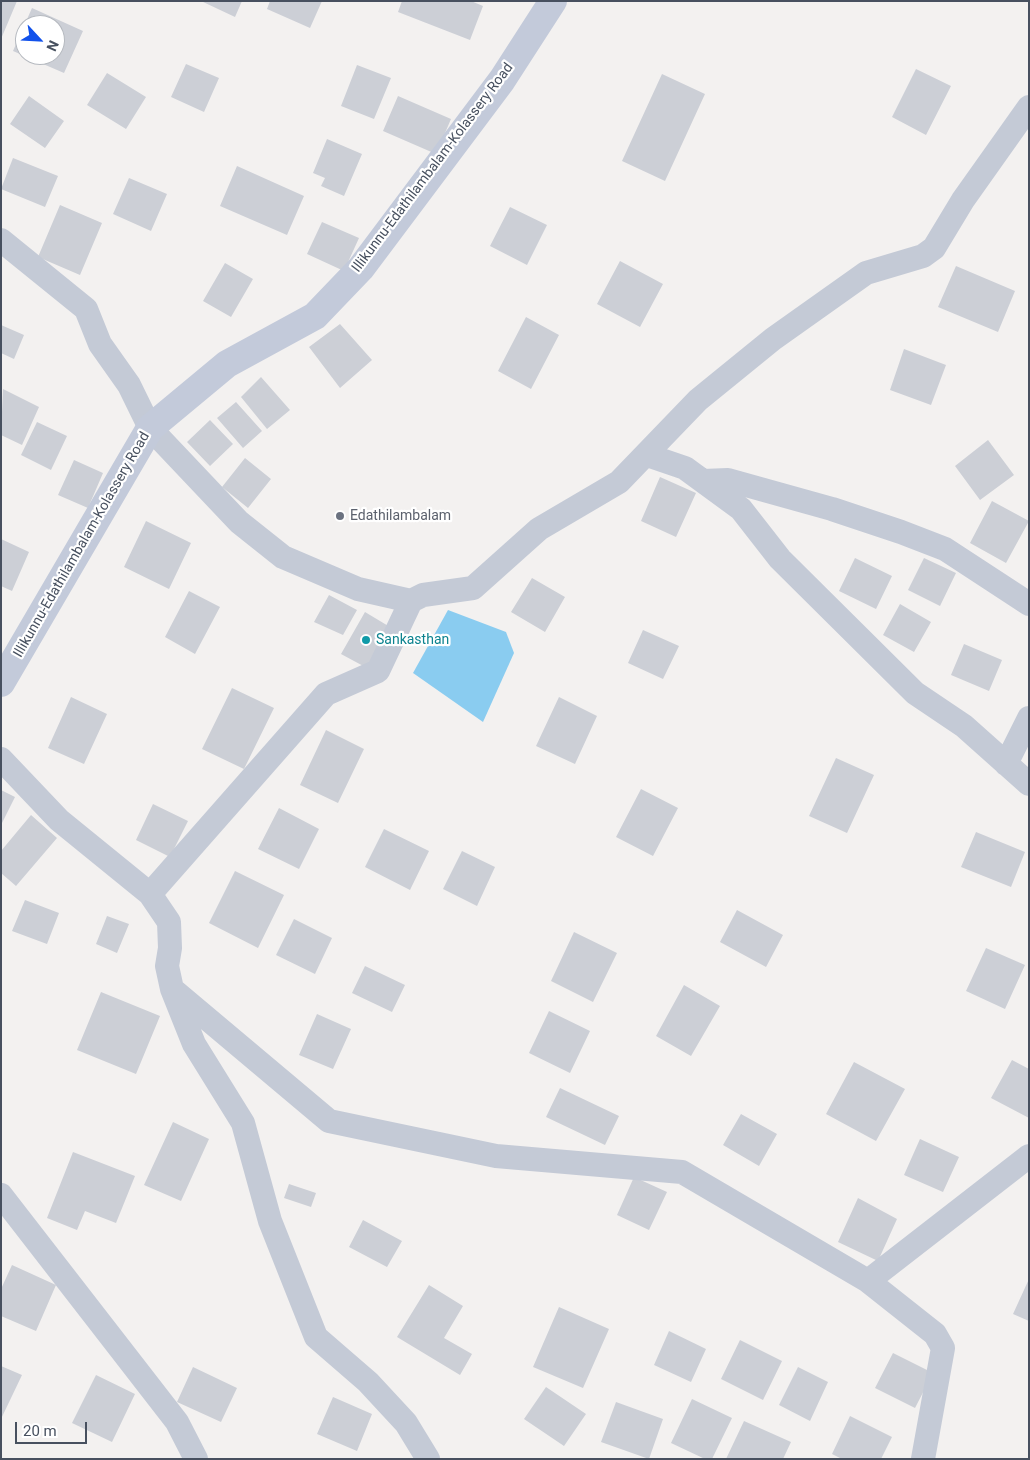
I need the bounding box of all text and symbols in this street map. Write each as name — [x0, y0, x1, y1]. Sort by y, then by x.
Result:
north arrow — [15, 15, 65, 65]
text: N — [43, 38, 62, 54]
street label: Illikunnu-Edathilambalam-Kolassery Road — [349, 60, 517, 276]
street label: Illikunnu-Edathilambalam-Kolassery Road — [10, 429, 154, 661]
place label: Edathilambalam — [350, 508, 451, 524]
marker: Edathilambalam — [334, 510, 346, 522]
place label: Sankasthan — [376, 632, 449, 648]
marker: Sankasthan — [360, 634, 372, 646]
scale bar — [18, 1412, 90, 1444]
text: 20 m — [23, 1422, 57, 1440]

